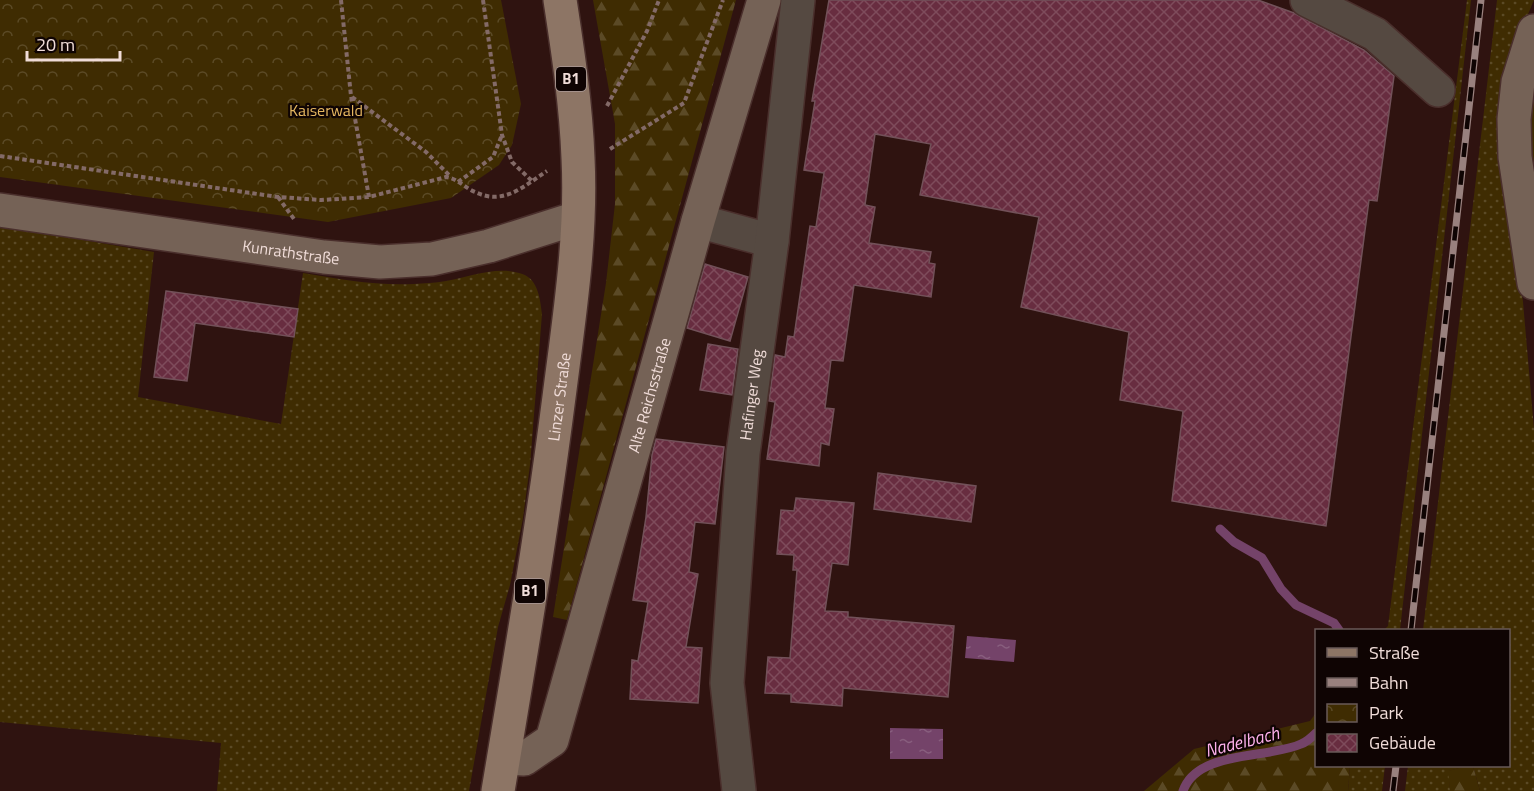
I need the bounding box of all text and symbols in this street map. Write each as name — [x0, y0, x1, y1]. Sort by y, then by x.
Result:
scale bar — [27, 24, 120, 62]
text: 20 m — [36, 31, 75, 58]
road number: B1 — [556, 67, 586, 91]
park label: Kaiserwald — [289, 98, 363, 122]
street label: Kunrathstraße — [241, 233, 340, 270]
street label: Alte Reichsstraße — [621, 335, 677, 456]
street label: Hafinger Weg — [733, 348, 769, 442]
street label: Linzer Straße — [541, 351, 577, 443]
road number: B1 — [515, 579, 545, 603]
legend — [1315, 629, 1510, 767]
text: Straße — [1369, 639, 1420, 666]
text: Bahn — [1369, 669, 1408, 696]
text: Park — [1369, 699, 1404, 726]
water label: Nadelbach — [1202, 719, 1283, 764]
text: Gebäude — [1369, 729, 1436, 756]

